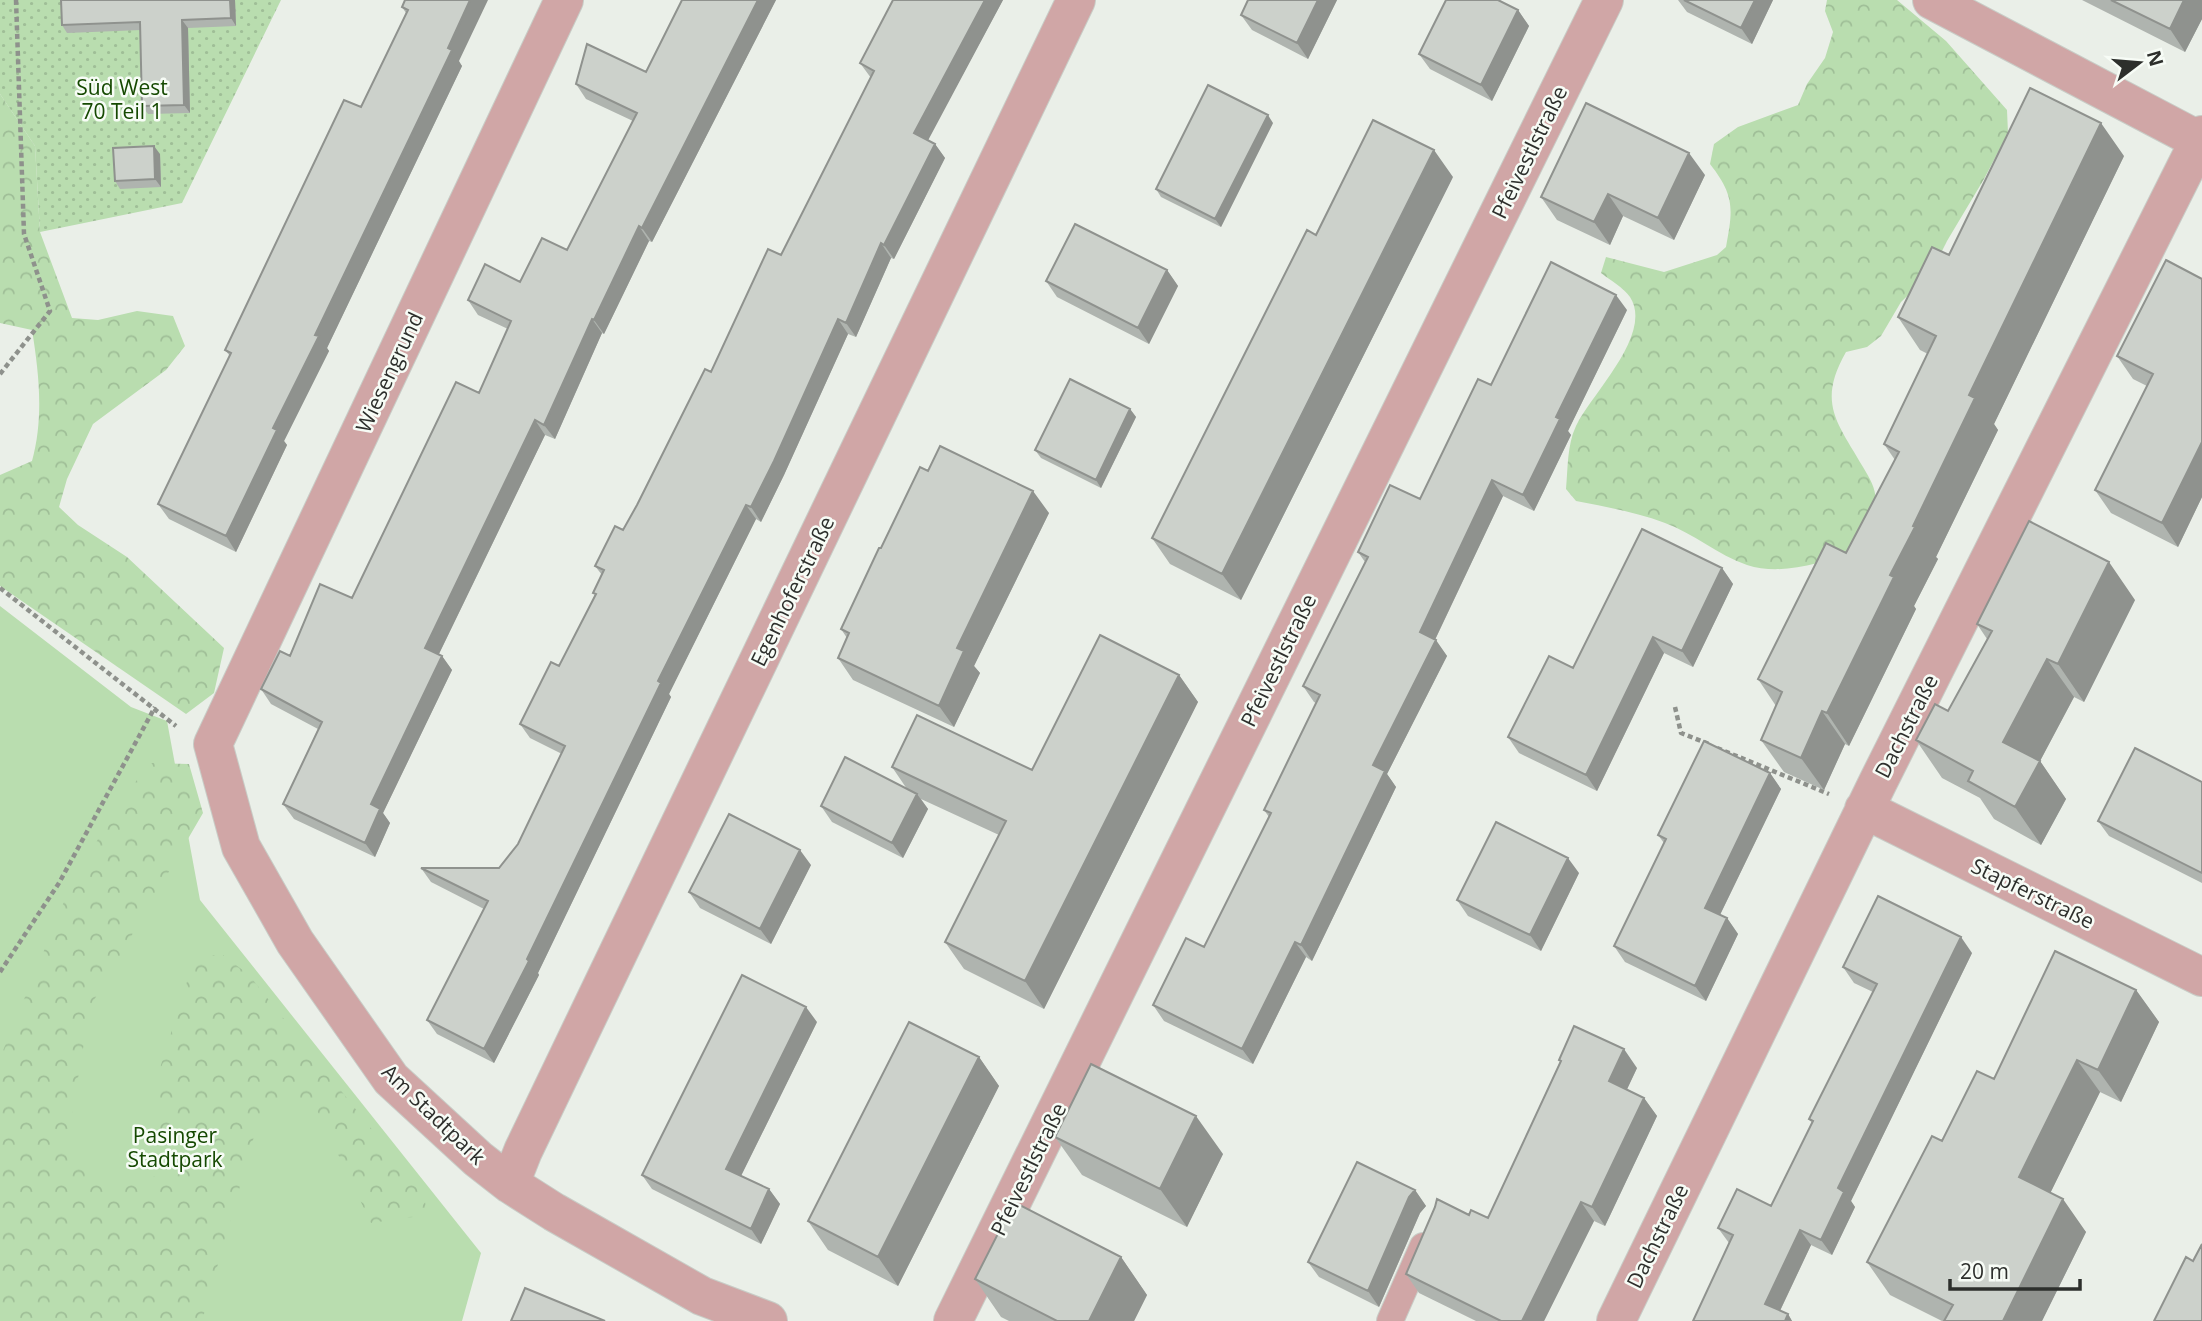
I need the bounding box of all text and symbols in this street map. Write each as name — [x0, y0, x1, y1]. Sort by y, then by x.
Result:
north arrow — [2104, 28, 2174, 98]
text: N — [2141, 47, 2170, 69]
park label: Süd West 70 Teil 1 — [76, 73, 168, 125]
street label: Pfeivestlstraße — [1485, 81, 1573, 223]
street label: Wiesengrund — [349, 307, 429, 437]
street label: Egenhoferstraße — [744, 511, 840, 671]
street label: Pfeivestlstraße — [1234, 589, 1322, 731]
street label: Dachstraße — [1868, 670, 1944, 782]
street label: Stapferstraße — [1967, 851, 2099, 935]
street label: Am Stadtpark — [376, 1058, 492, 1170]
street label: Pfeivestlstraße — [984, 1098, 1072, 1240]
park label: Pasinger Stadtpark — [127, 1121, 223, 1173]
street label: Dachstraße — [1620, 1179, 1694, 1293]
scale bar — [1950, 1248, 2080, 1292]
text: 20 m — [1960, 1257, 2009, 1285]

